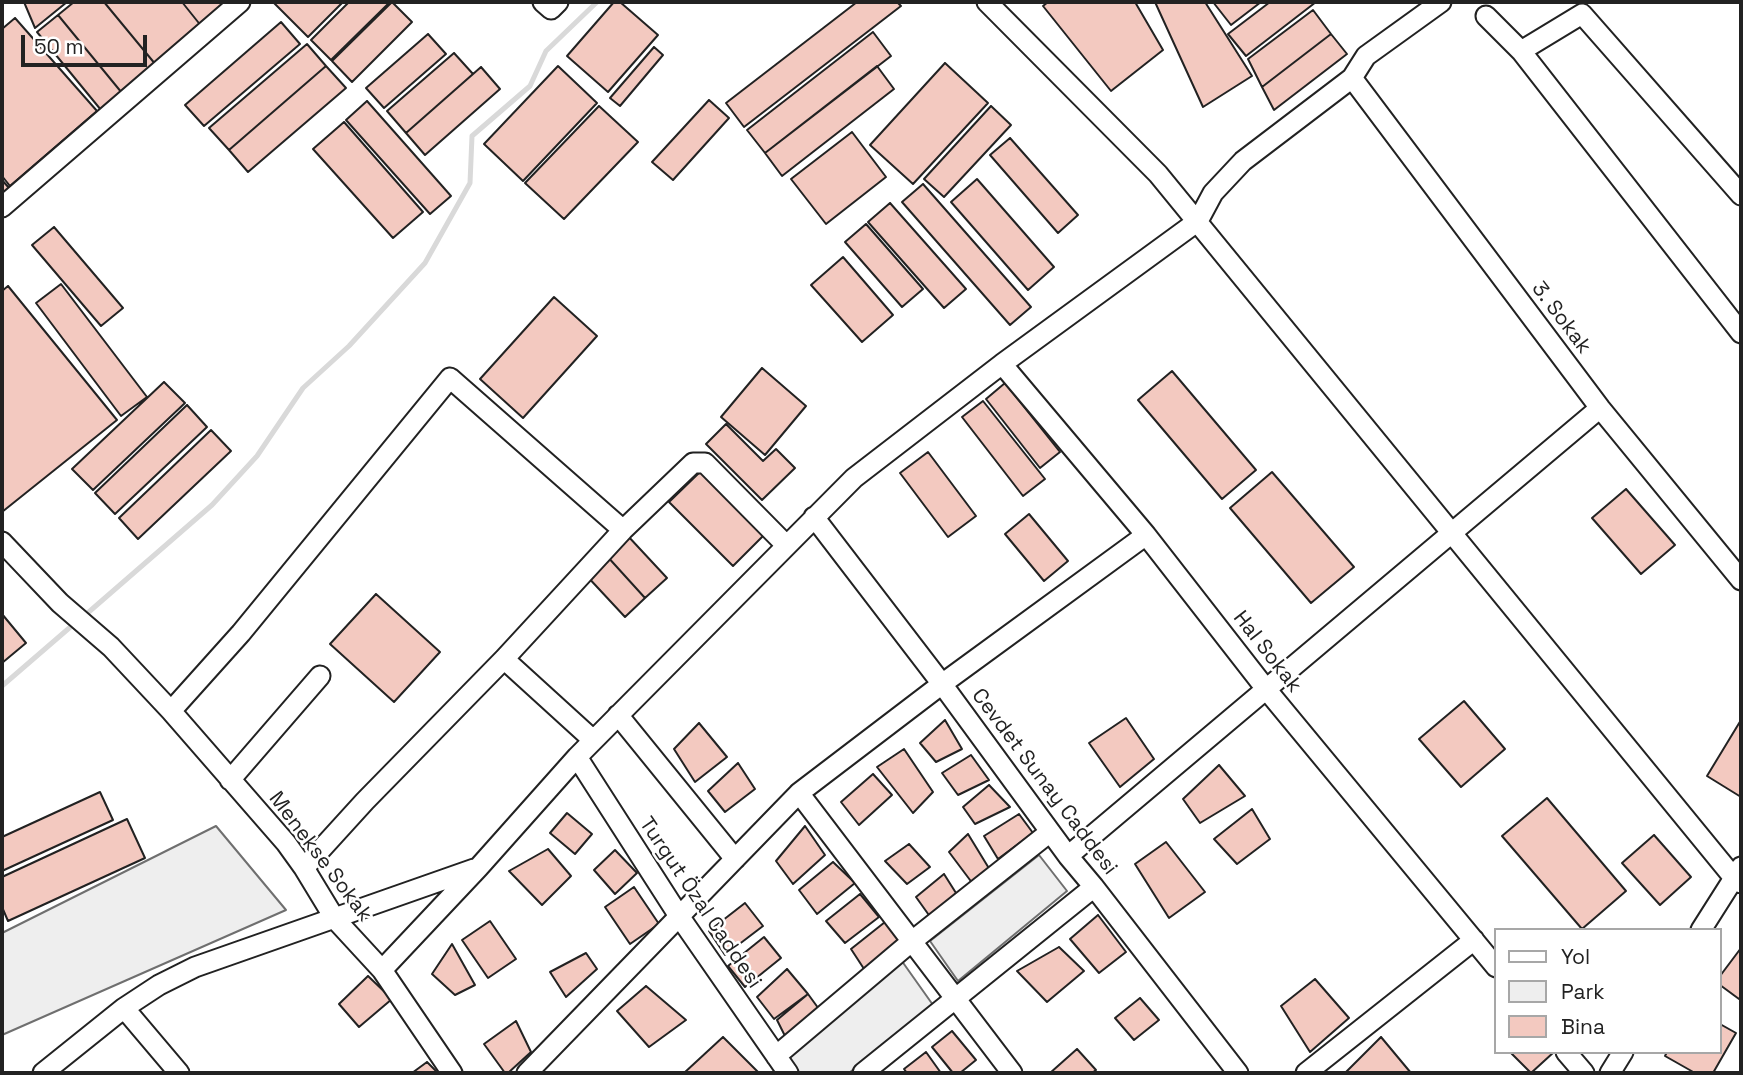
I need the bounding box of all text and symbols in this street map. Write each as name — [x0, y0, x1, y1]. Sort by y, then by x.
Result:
scale bar — [24, 21, 150, 65]
text: 50 m — [34, 33, 84, 60]
street label: 3. Sokak — [1526, 277, 1596, 359]
street label: Hal Sokak — [1227, 606, 1307, 698]
street label: Cevdet Sunay Caddesi — [966, 684, 1122, 880]
street label: Menekse Sokak — [263, 787, 377, 927]
street label: Turgut Özal Caddesi — [633, 813, 767, 993]
legend — [1494, 928, 1722, 1054]
text: Yol — [1561, 943, 1590, 970]
text: Park — [1561, 978, 1605, 1005]
text: Bina — [1561, 1013, 1605, 1040]

